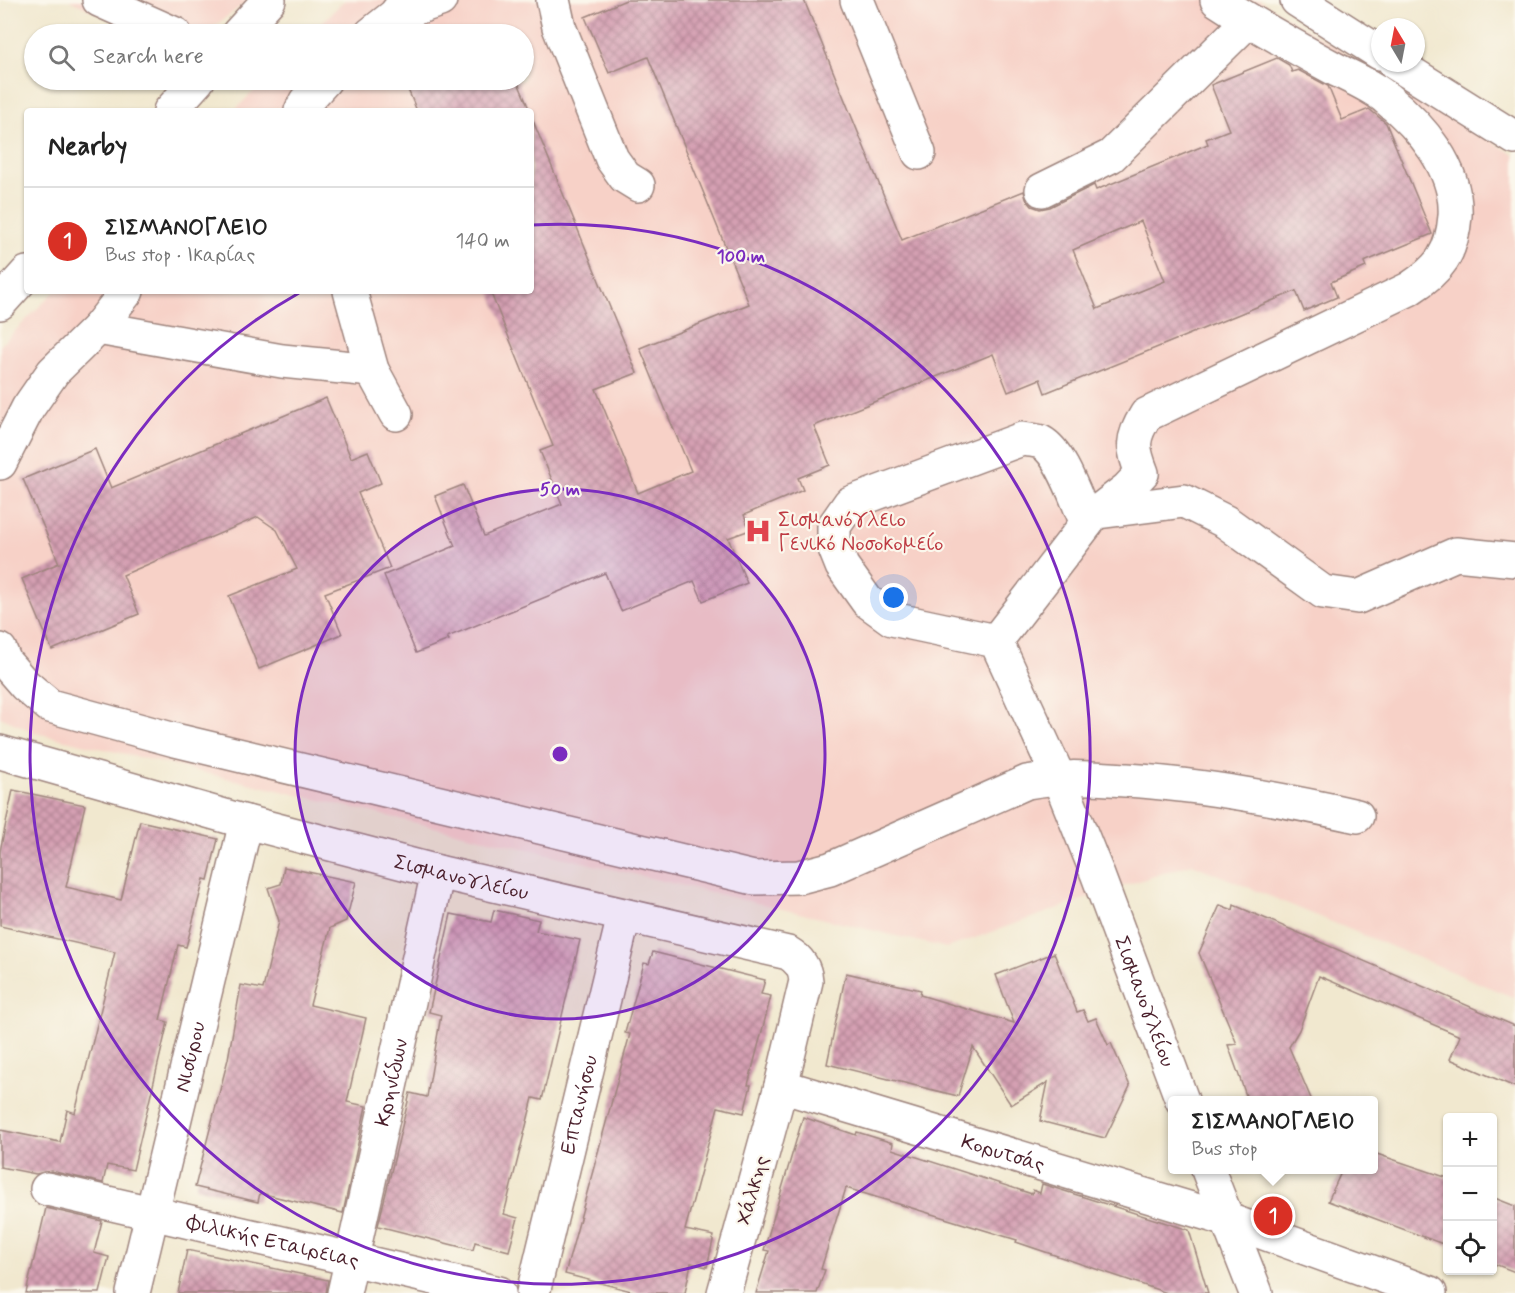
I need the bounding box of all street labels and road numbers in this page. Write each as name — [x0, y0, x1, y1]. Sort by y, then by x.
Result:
street label: Σισμανογλείου — [391, 848, 531, 907]
street label: Σισμανογλείου — [1107, 932, 1181, 1071]
street label: Νισύρου — [169, 1019, 213, 1095]
street label: Κρηνίδων — [369, 1036, 415, 1129]
street label: Επτανήσου — [554, 1052, 605, 1157]
street label: Κορυτσάς — [958, 1128, 1048, 1179]
street label: Χάλκης — [730, 1152, 776, 1228]
street label: Φιλικής Εταιρειας — [183, 1208, 362, 1275]

